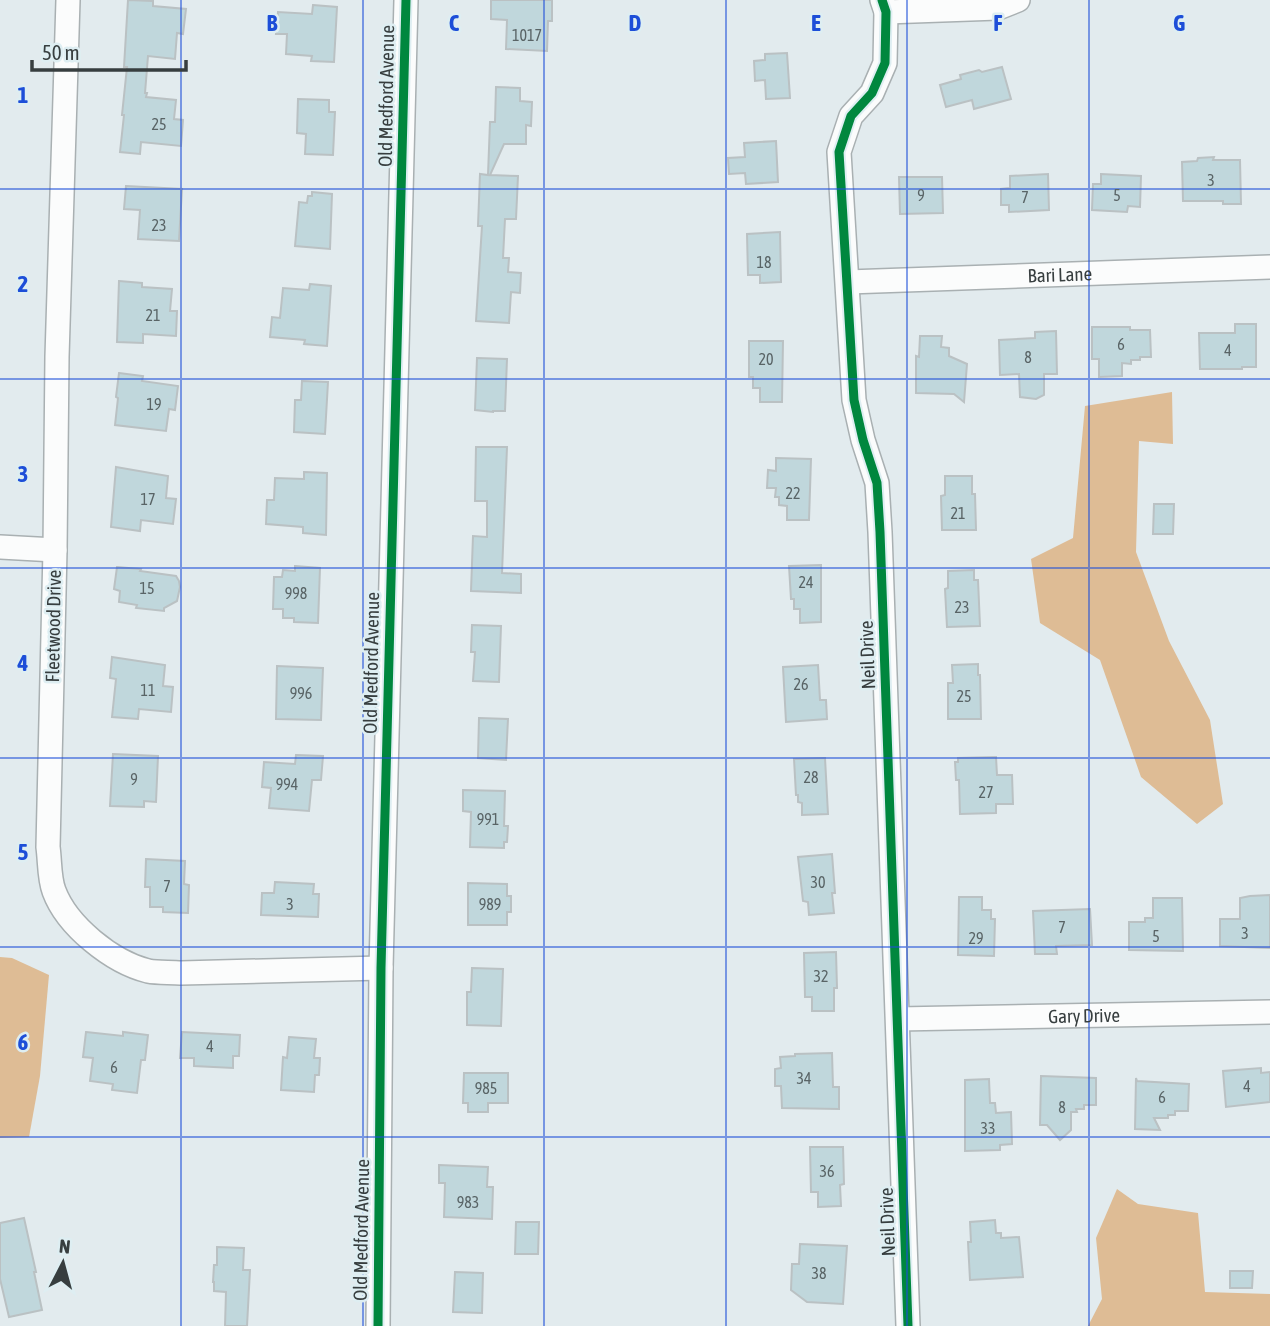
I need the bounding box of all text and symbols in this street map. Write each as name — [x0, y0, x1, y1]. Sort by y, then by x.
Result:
text: B — [267, 10, 278, 36]
text: C — [449, 10, 460, 36]
text: D — [629, 10, 642, 36]
text: E — [811, 10, 821, 36]
text: F — [993, 10, 1003, 36]
text: G — [1173, 10, 1185, 36]
street label: Old Medford Avenue — [374, 25, 398, 167]
house number: 1017 — [512, 26, 542, 44]
scale bar — [32, 28, 186, 72]
text: 50 m — [42, 40, 80, 64]
text: 1 — [18, 82, 29, 108]
house number: 25 — [151, 115, 167, 133]
house number: 3 — [1207, 171, 1215, 189]
house number: 9 — [917, 186, 925, 204]
house number: 5 — [1113, 186, 1121, 204]
house number: 7 — [1021, 188, 1029, 206]
house number: 23 — [151, 216, 167, 234]
house number: 18 — [756, 253, 772, 271]
street label: Bari Lane — [1027, 262, 1092, 287]
text: 2 — [18, 271, 28, 297]
house number: 21 — [145, 306, 161, 324]
house number: 6 — [1117, 335, 1125, 353]
house number: 4 — [1224, 341, 1232, 359]
house number: 8 — [1024, 348, 1032, 366]
house number: 20 — [758, 350, 774, 368]
house number: 19 — [146, 395, 162, 413]
text: 3 — [18, 461, 28, 487]
house number: 22 — [785, 484, 801, 502]
house number: 17 — [140, 490, 156, 508]
house number: 21 — [950, 504, 966, 522]
street label: Fleetwood Drive — [41, 569, 65, 683]
house number: 24 — [798, 573, 814, 591]
house number: 15 — [139, 579, 155, 597]
house number: 998 — [285, 584, 307, 602]
street label: Old Medford Avenue — [359, 592, 383, 734]
house number: 23 — [954, 598, 970, 616]
street label: Neil Drive — [855, 620, 879, 690]
text: 4 — [17, 650, 29, 676]
house number: 26 — [793, 675, 809, 693]
house number: 11 — [140, 681, 156, 699]
house number: 996 — [290, 684, 312, 702]
house number: 25 — [956, 687, 972, 705]
house number: 28 — [803, 768, 819, 786]
house number: 9 — [130, 770, 138, 788]
house number: 994 — [276, 775, 298, 793]
house number: 27 — [978, 783, 994, 801]
house number: 991 — [477, 810, 499, 828]
text: 5 — [18, 839, 29, 865]
house number: 30 — [810, 873, 826, 891]
house number: 7 — [163, 877, 171, 895]
house number: 3 — [286, 895, 294, 913]
house number: 989 — [479, 895, 501, 913]
house number: 7 — [1058, 918, 1066, 936]
house number: 3 — [1241, 924, 1249, 942]
house number: 5 — [1152, 927, 1160, 945]
house number: 29 — [968, 929, 984, 947]
house number: 32 — [813, 967, 829, 985]
street label: Gary Drive — [1048, 1004, 1120, 1027]
text: 6 — [18, 1029, 29, 1055]
house number: 4 — [206, 1037, 214, 1055]
house number: 6 — [110, 1058, 118, 1076]
house number: 34 — [796, 1069, 812, 1087]
house number: 4 — [1243, 1077, 1251, 1095]
house number: 985 — [475, 1079, 497, 1097]
house number: 6 — [1158, 1088, 1166, 1106]
house number: 8 — [1058, 1098, 1066, 1116]
house number: 33 — [980, 1119, 996, 1137]
street label: Old Medford Avenue — [349, 1159, 373, 1301]
house number: 36 — [819, 1162, 835, 1180]
street label: Neil Drive — [875, 1187, 899, 1257]
house number: 983 — [457, 1193, 479, 1211]
north arrow — [28, 1228, 98, 1298]
text: N — [58, 1235, 72, 1258]
house number: 38 — [811, 1264, 827, 1282]

